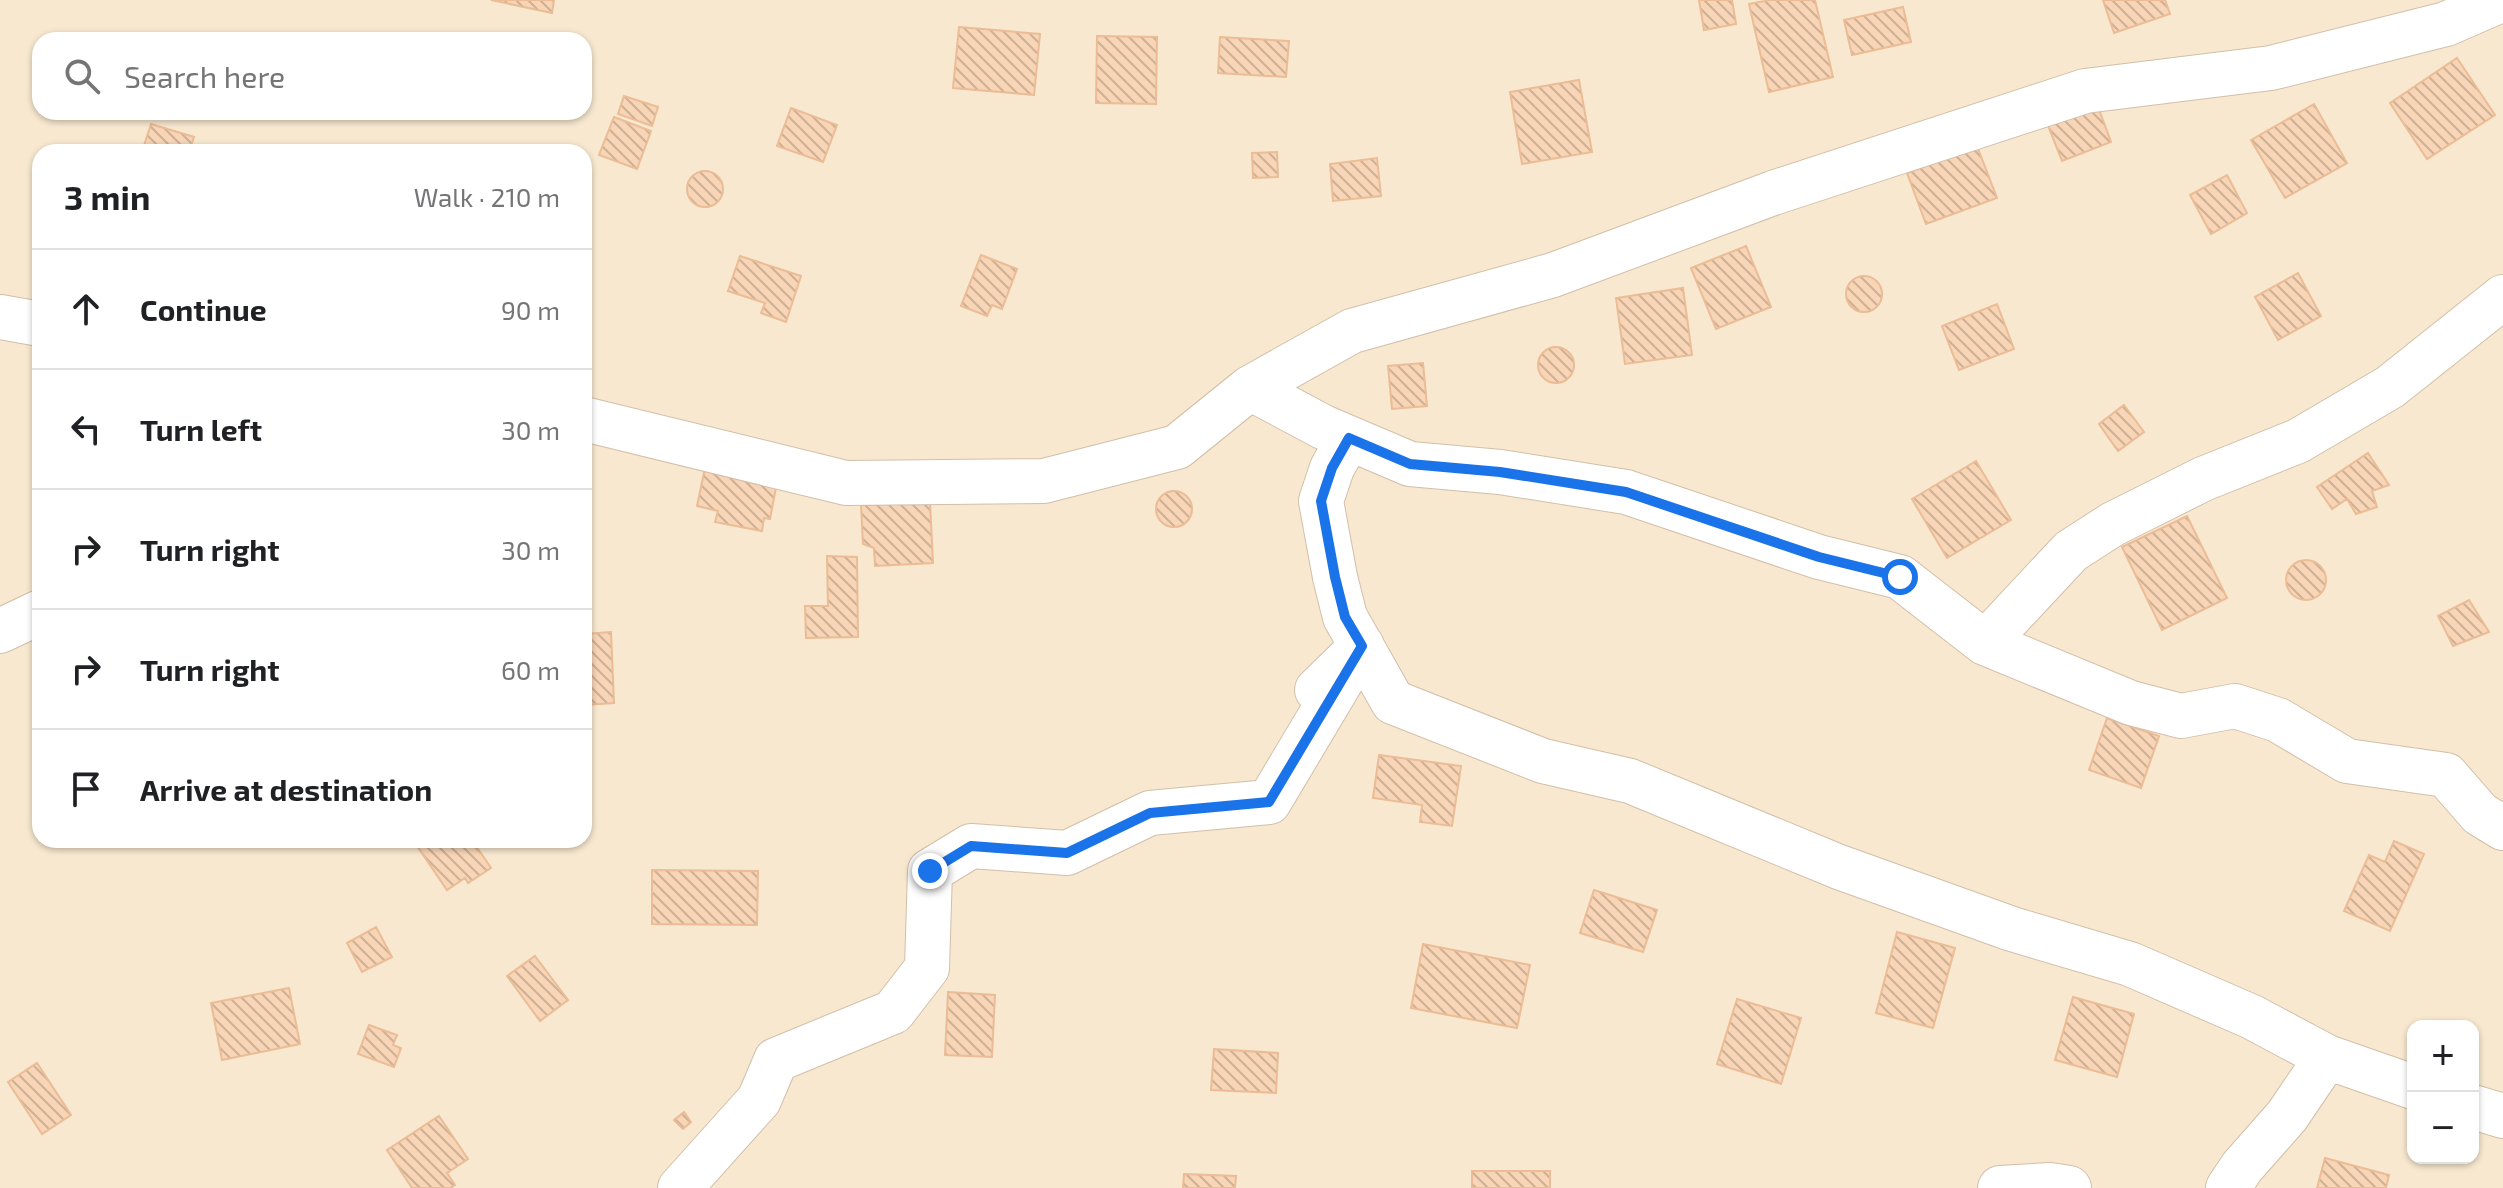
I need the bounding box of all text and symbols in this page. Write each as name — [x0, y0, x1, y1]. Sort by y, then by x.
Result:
search box — [32, 32, 592, 120]
icon: search — [60, 54, 104, 98]
text: Search here — [124, 58, 285, 94]
text: 3 min — [64, 176, 150, 217]
text: Walk · 210 m — [414, 181, 560, 212]
icon: ahead — [64, 287, 108, 331]
text: Continue — [140, 291, 267, 327]
text: 90 m — [501, 294, 560, 325]
icon: left — [64, 407, 108, 451]
text: Turn left — [140, 411, 262, 447]
text: 30 m — [501, 414, 560, 445]
icon: right — [64, 527, 108, 571]
text: Turn right — [140, 531, 280, 567]
text: 30 m — [501, 534, 560, 565]
route start — [1882, 559, 1918, 595]
icon: right — [64, 647, 108, 691]
text: Turn right — [140, 651, 280, 687]
text: 60 m — [501, 654, 560, 685]
icon: arrive — [64, 767, 108, 811]
text: Arrive at destination — [140, 771, 432, 807]
route end — [912, 853, 948, 889]
map controls — [2407, 1020, 2479, 1164]
button: + — [2407, 1020, 2479, 1092]
button: − — [2407, 1092, 2479, 1164]

